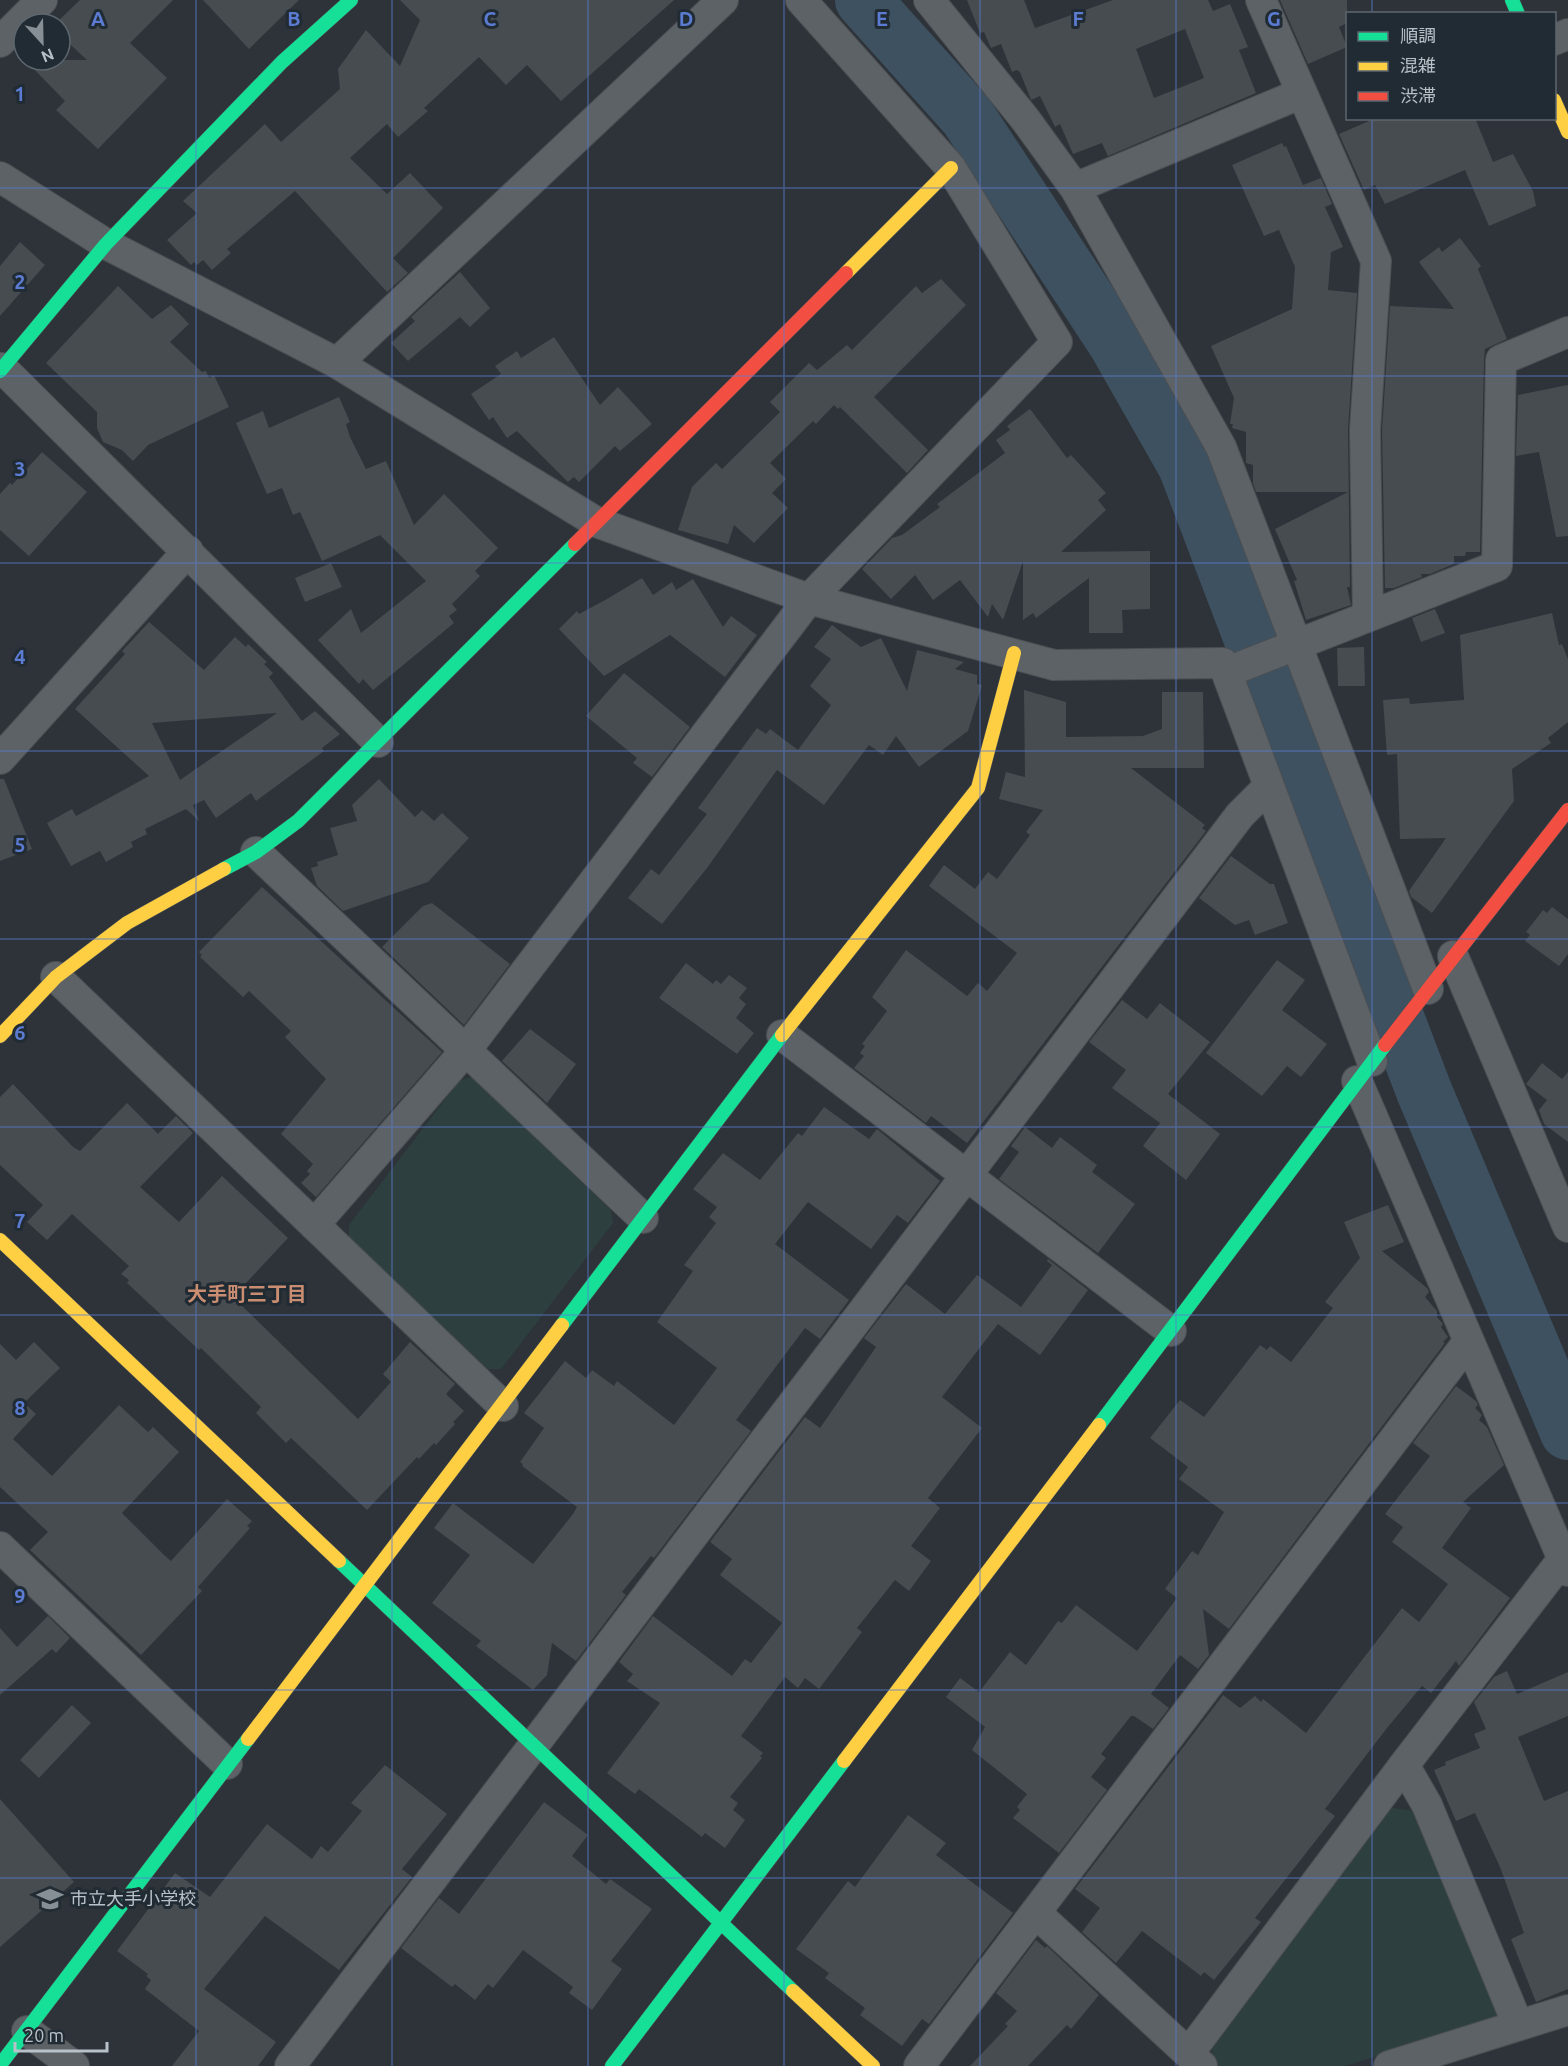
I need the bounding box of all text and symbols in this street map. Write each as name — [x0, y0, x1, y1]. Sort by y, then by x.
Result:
text: A — [91, 7, 105, 30]
text: B — [287, 7, 301, 30]
text: C — [484, 7, 497, 30]
text: D — [679, 7, 693, 30]
text: E — [876, 7, 888, 30]
text: F — [1072, 7, 1084, 30]
text: G — [1267, 7, 1281, 30]
north arrow — [12, 12, 72, 72]
legend — [1346, 12, 1556, 120]
text: 順調 — [1400, 25, 1436, 45]
text: N — [39, 45, 57, 66]
text: 混雑 — [1400, 55, 1436, 75]
text: 1 — [14, 82, 26, 105]
text: 渋滞 — [1400, 85, 1436, 105]
text: 2 — [14, 270, 26, 293]
text: 3 — [14, 457, 26, 480]
text: 4 — [14, 645, 26, 668]
text: 5 — [14, 833, 26, 856]
text: 6 — [14, 1021, 26, 1044]
text: 7 — [14, 1209, 26, 1232]
district label: 大手町三丁目 — [187, 1282, 307, 1305]
text: 8 — [14, 1396, 26, 1419]
text: 9 — [14, 1584, 26, 1607]
school or university icon: 市立大手小学校 — [35, 1884, 65, 1914]
place label: 市立大手小学校 — [70, 1888, 196, 1908]
scale bar — [15, 2015, 106, 2053]
text: 20 m — [24, 2025, 64, 2045]

